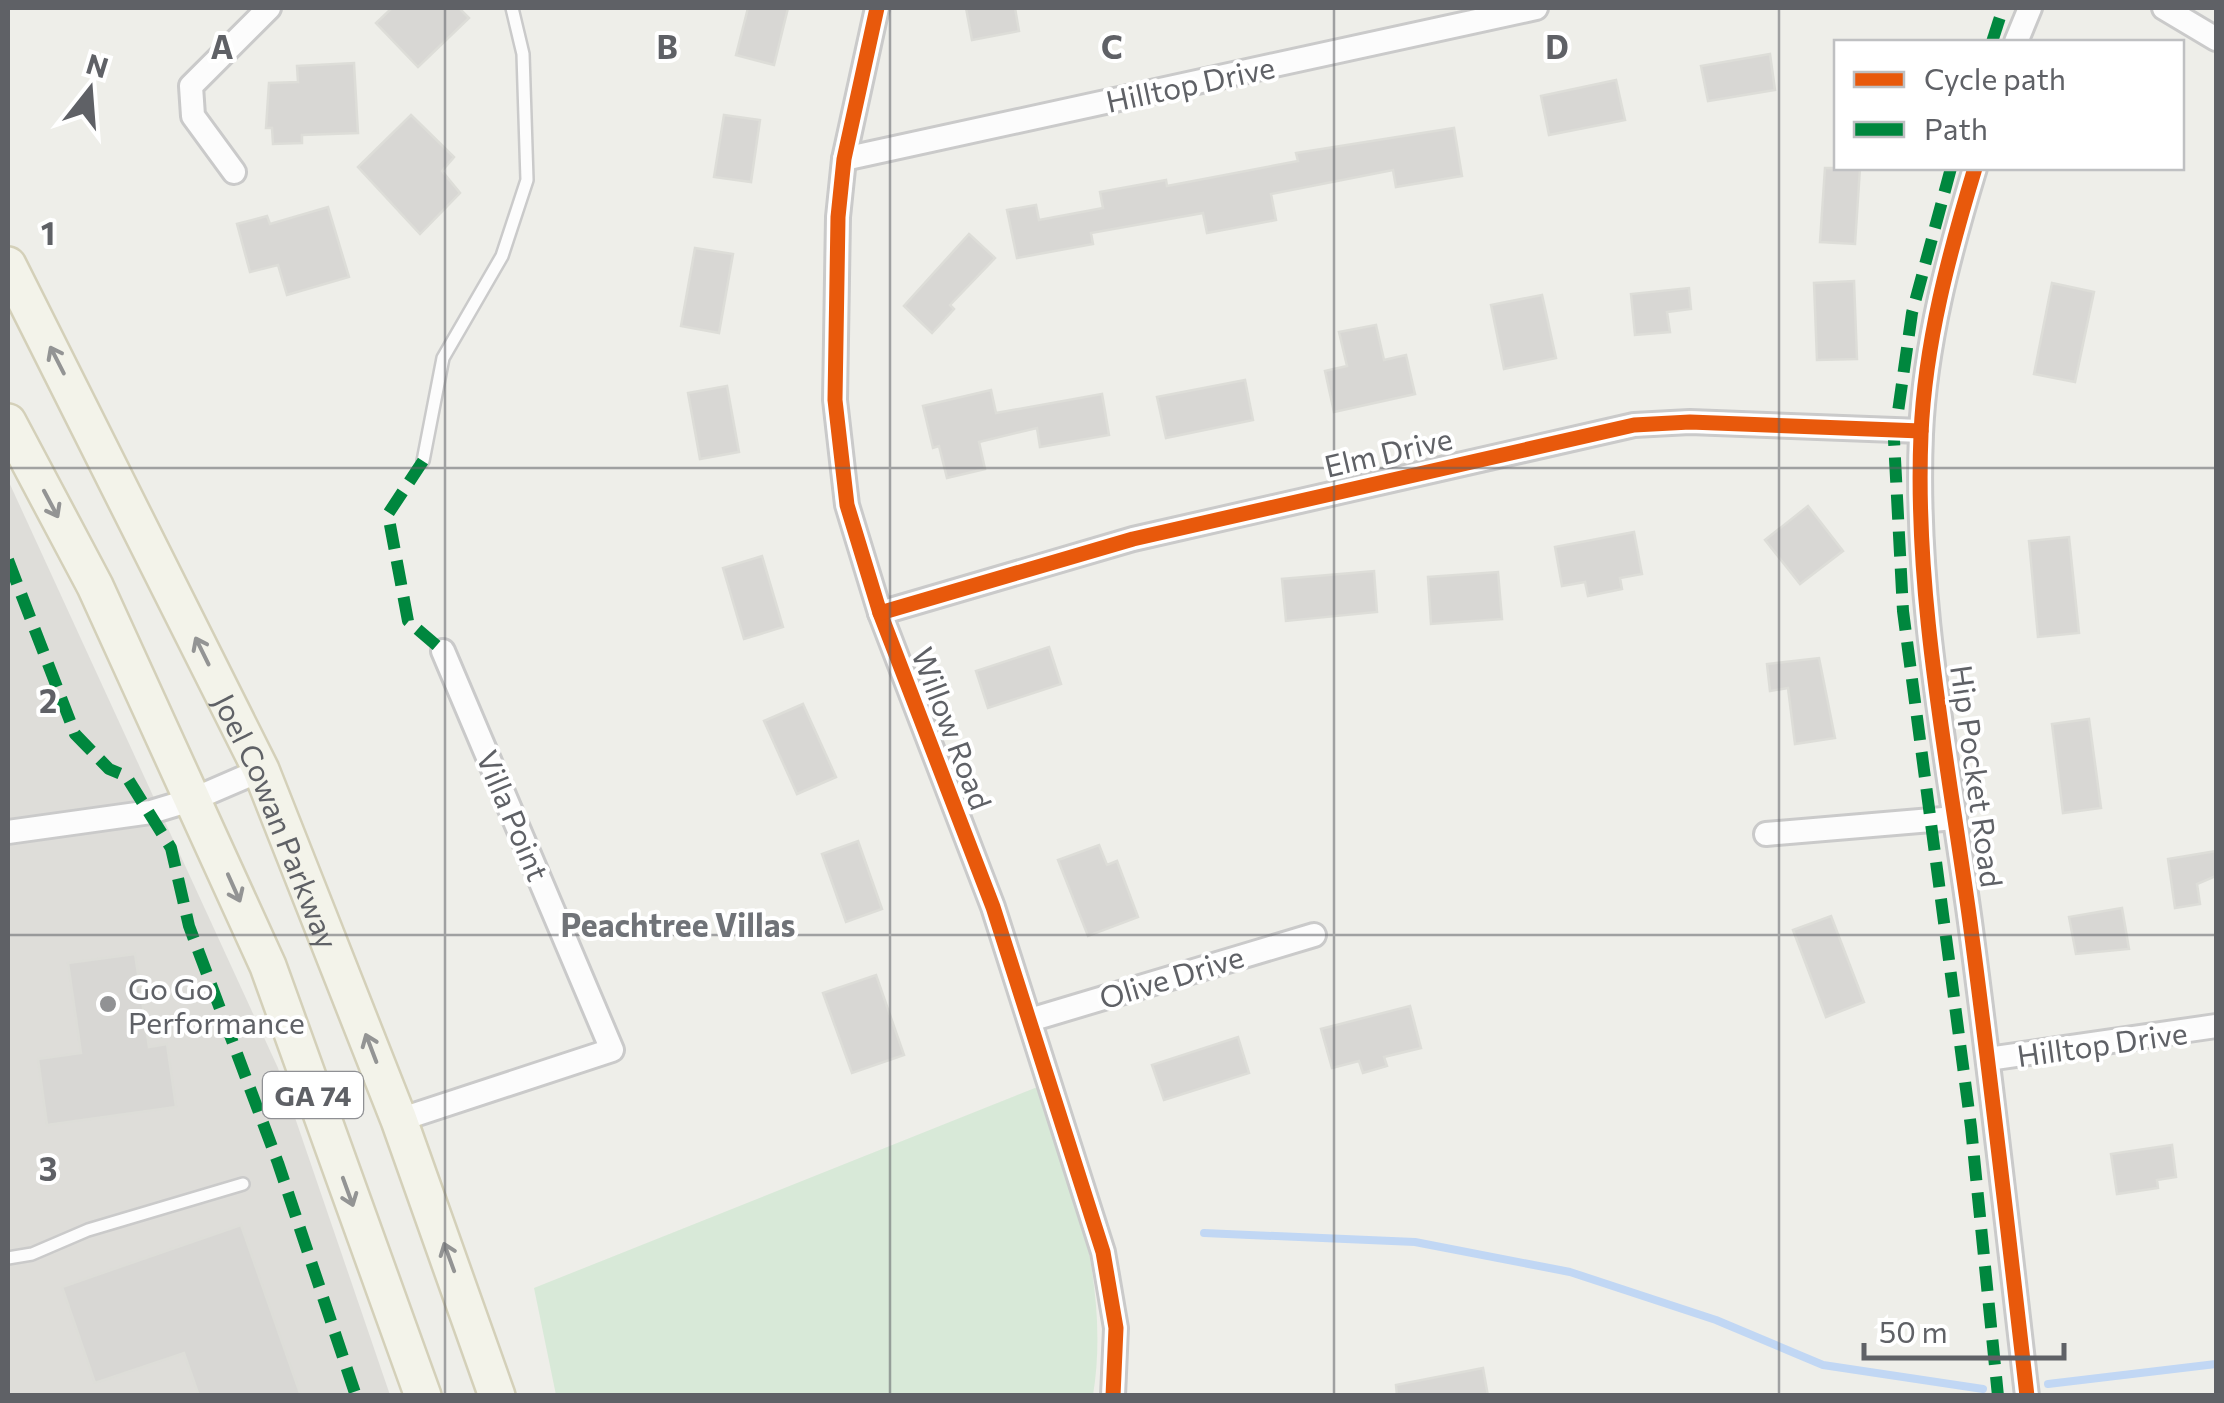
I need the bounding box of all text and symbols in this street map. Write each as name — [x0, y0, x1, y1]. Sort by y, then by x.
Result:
text: A — [211, 26, 234, 66]
text: B — [656, 26, 678, 66]
text: C — [1101, 26, 1123, 66]
text: D — [1545, 26, 1569, 66]
north arrow — [40, 40, 140, 140]
legend — [1834, 40, 2184, 170]
text: N — [83, 46, 113, 84]
street label: Hilltop Drive — [1102, 47, 1278, 119]
text: Cycle path — [1924, 59, 2066, 96]
text: Path — [1924, 109, 1988, 146]
text: 1 — [41, 212, 55, 252]
one-way arrow — [47, 346, 66, 376]
street label: Elm Drive — [1321, 418, 1455, 484]
one-way arrow — [42, 489, 62, 519]
one-way arrow — [192, 637, 211, 667]
street label: Willow Road — [905, 642, 1001, 814]
street label: Hip Pocket Road — [1944, 662, 2012, 890]
text: 2 — [39, 680, 57, 720]
street label: Joel Cowan Parkway — [207, 687, 348, 954]
street label: Villa Point — [470, 744, 558, 886]
one-way arrow — [226, 872, 244, 903]
district label: Peachtree Villas — [561, 904, 796, 944]
street label: Olive Drive — [1094, 937, 1248, 1015]
place label: Go Go Performance — [128, 969, 305, 1040]
marker: Go Go Performance — [97, 993, 119, 1015]
street label: Hilltop Drive — [2015, 1013, 2189, 1073]
one-way arrow — [360, 1033, 378, 1064]
road number: GA 74 — [263, 1072, 363, 1118]
text: 3 — [39, 1148, 57, 1188]
one-way arrow — [340, 1176, 358, 1207]
one-way arrow — [439, 1243, 457, 1274]
scale bar — [1864, 1298, 2064, 1360]
text: 50 m — [1879, 1312, 1948, 1349]

